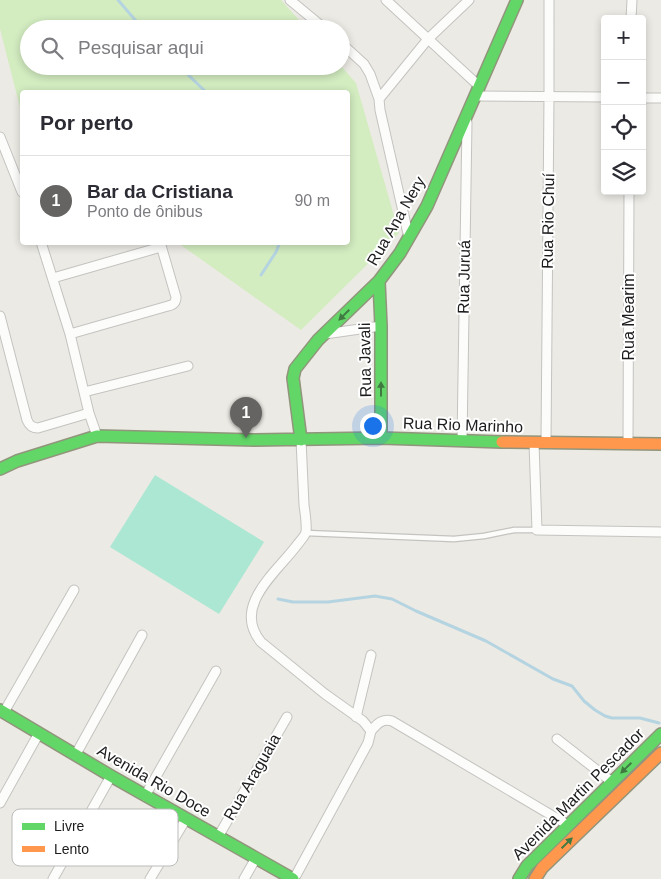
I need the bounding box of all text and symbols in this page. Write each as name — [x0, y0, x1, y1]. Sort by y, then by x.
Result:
map controls — [601, 15, 646, 195]
button: + — [601, 15, 646, 60]
search box — [20, 20, 350, 75]
icon: search — [38, 34, 66, 62]
text: Pesquisar aqui — [78, 37, 204, 58]
button: − — [601, 60, 646, 105]
button: locate — [601, 105, 646, 150]
text: Por perto — [40, 111, 133, 134]
button: layers — [601, 150, 646, 195]
street label: Rua Rio Chuí — [539, 172, 557, 269]
street label: Rua Ana Nery — [364, 174, 428, 268]
text: Bar da Cristiana — [87, 181, 233, 202]
text: 1 — [52, 192, 60, 209]
text: 90 m — [294, 192, 330, 209]
text: Ponto de ônibus — [87, 203, 203, 220]
street label: Rua Juruá — [455, 240, 473, 314]
street label: Rua Mearim — [620, 273, 637, 361]
one-way arrow — [339, 309, 351, 321]
street label: Rua Javali — [356, 323, 374, 397]
one-way arrow — [377, 381, 385, 397]
pin: 1 — [230, 397, 262, 438]
your location — [360, 413, 386, 439]
street label: Rua Rio Marinho — [403, 414, 523, 436]
street label: Avenida Martin Pescador — [509, 724, 648, 863]
street label: Rua Araguaia — [220, 731, 284, 823]
street label: Avenida Rio Doce — [94, 742, 214, 820]
one-way arrow — [620, 762, 632, 774]
legend — [12, 809, 178, 866]
text: Livre — [54, 818, 85, 834]
one-way arrow — [561, 837, 573, 849]
text: Lento — [54, 841, 89, 857]

